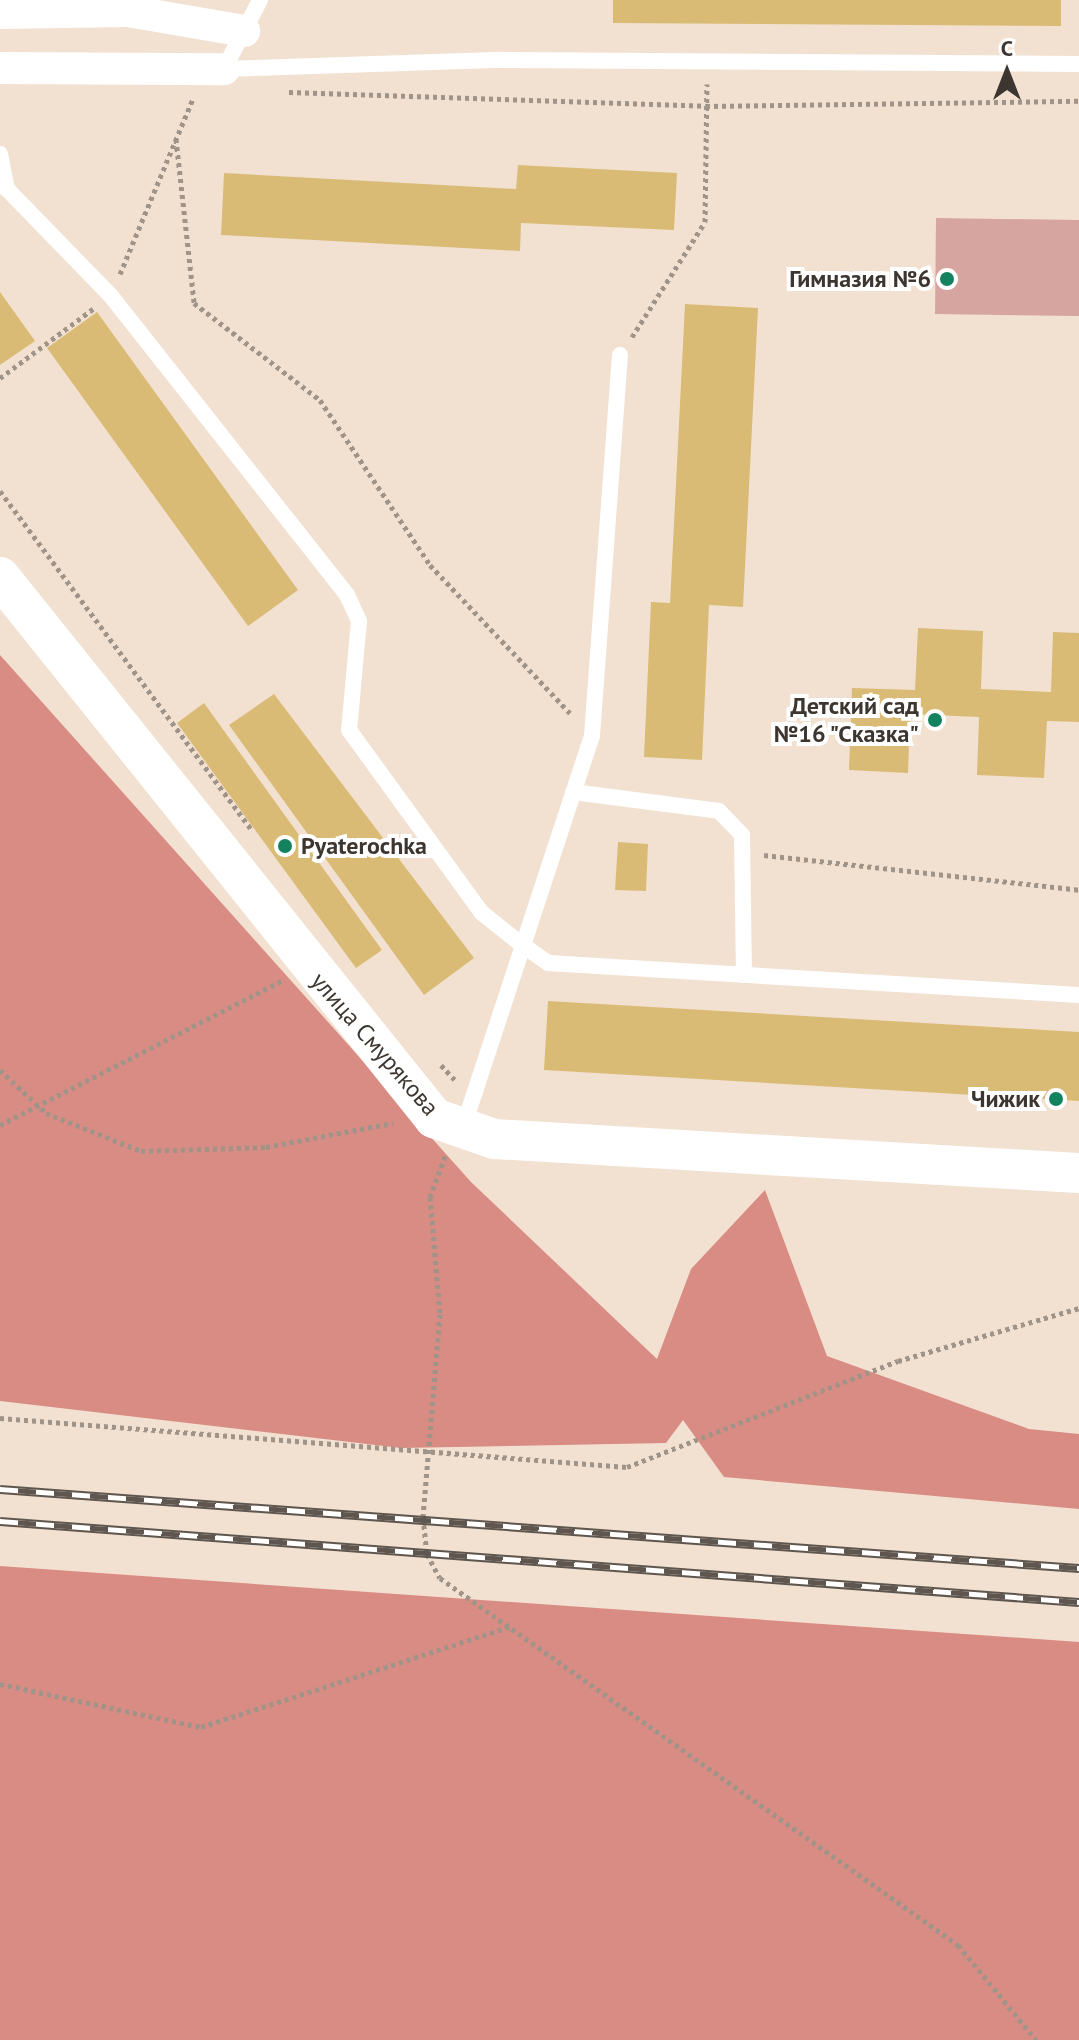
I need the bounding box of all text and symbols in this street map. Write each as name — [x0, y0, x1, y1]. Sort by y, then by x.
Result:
north arrow — [967, 32, 1047, 112]
text: С — [1001, 34, 1013, 62]
place label: Гимназия №6 — [789, 265, 931, 293]
marker: Гимназия №6 — [938, 270, 956, 288]
place label: Детский сад №16 "Сказка" — [772, 692, 919, 748]
marker: Детский сад №16 "Сказка" — [926, 711, 944, 729]
place label: Pyaterochka — [301, 832, 427, 860]
marker: Pyaterochka — [276, 837, 294, 855]
street label: улица Смурякова — [305, 967, 445, 1121]
place label: Чижик — [971, 1085, 1040, 1113]
marker: Чижик — [1047, 1090, 1065, 1108]

